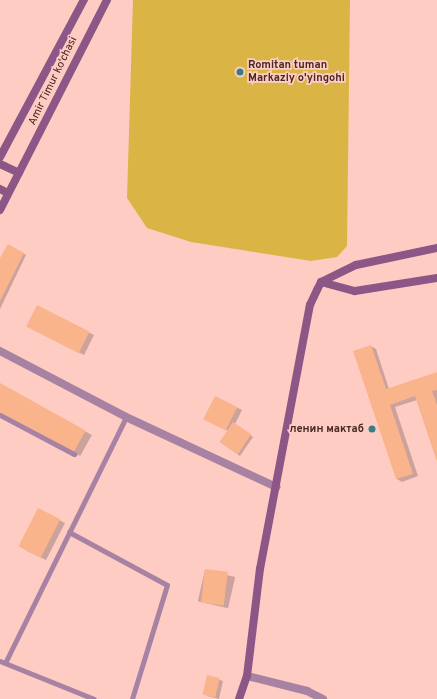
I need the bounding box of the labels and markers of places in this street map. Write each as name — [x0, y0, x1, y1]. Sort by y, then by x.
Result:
place label: Romitan tuman Markaziy o'yingohi — [248, 59, 345, 85]
marker: Romitan tuman Markaziy o'yingohi — [235, 67, 245, 77]
place label: ленин мактаб — [289, 422, 364, 436]
marker: ленин мактаб — [367, 424, 377, 434]

